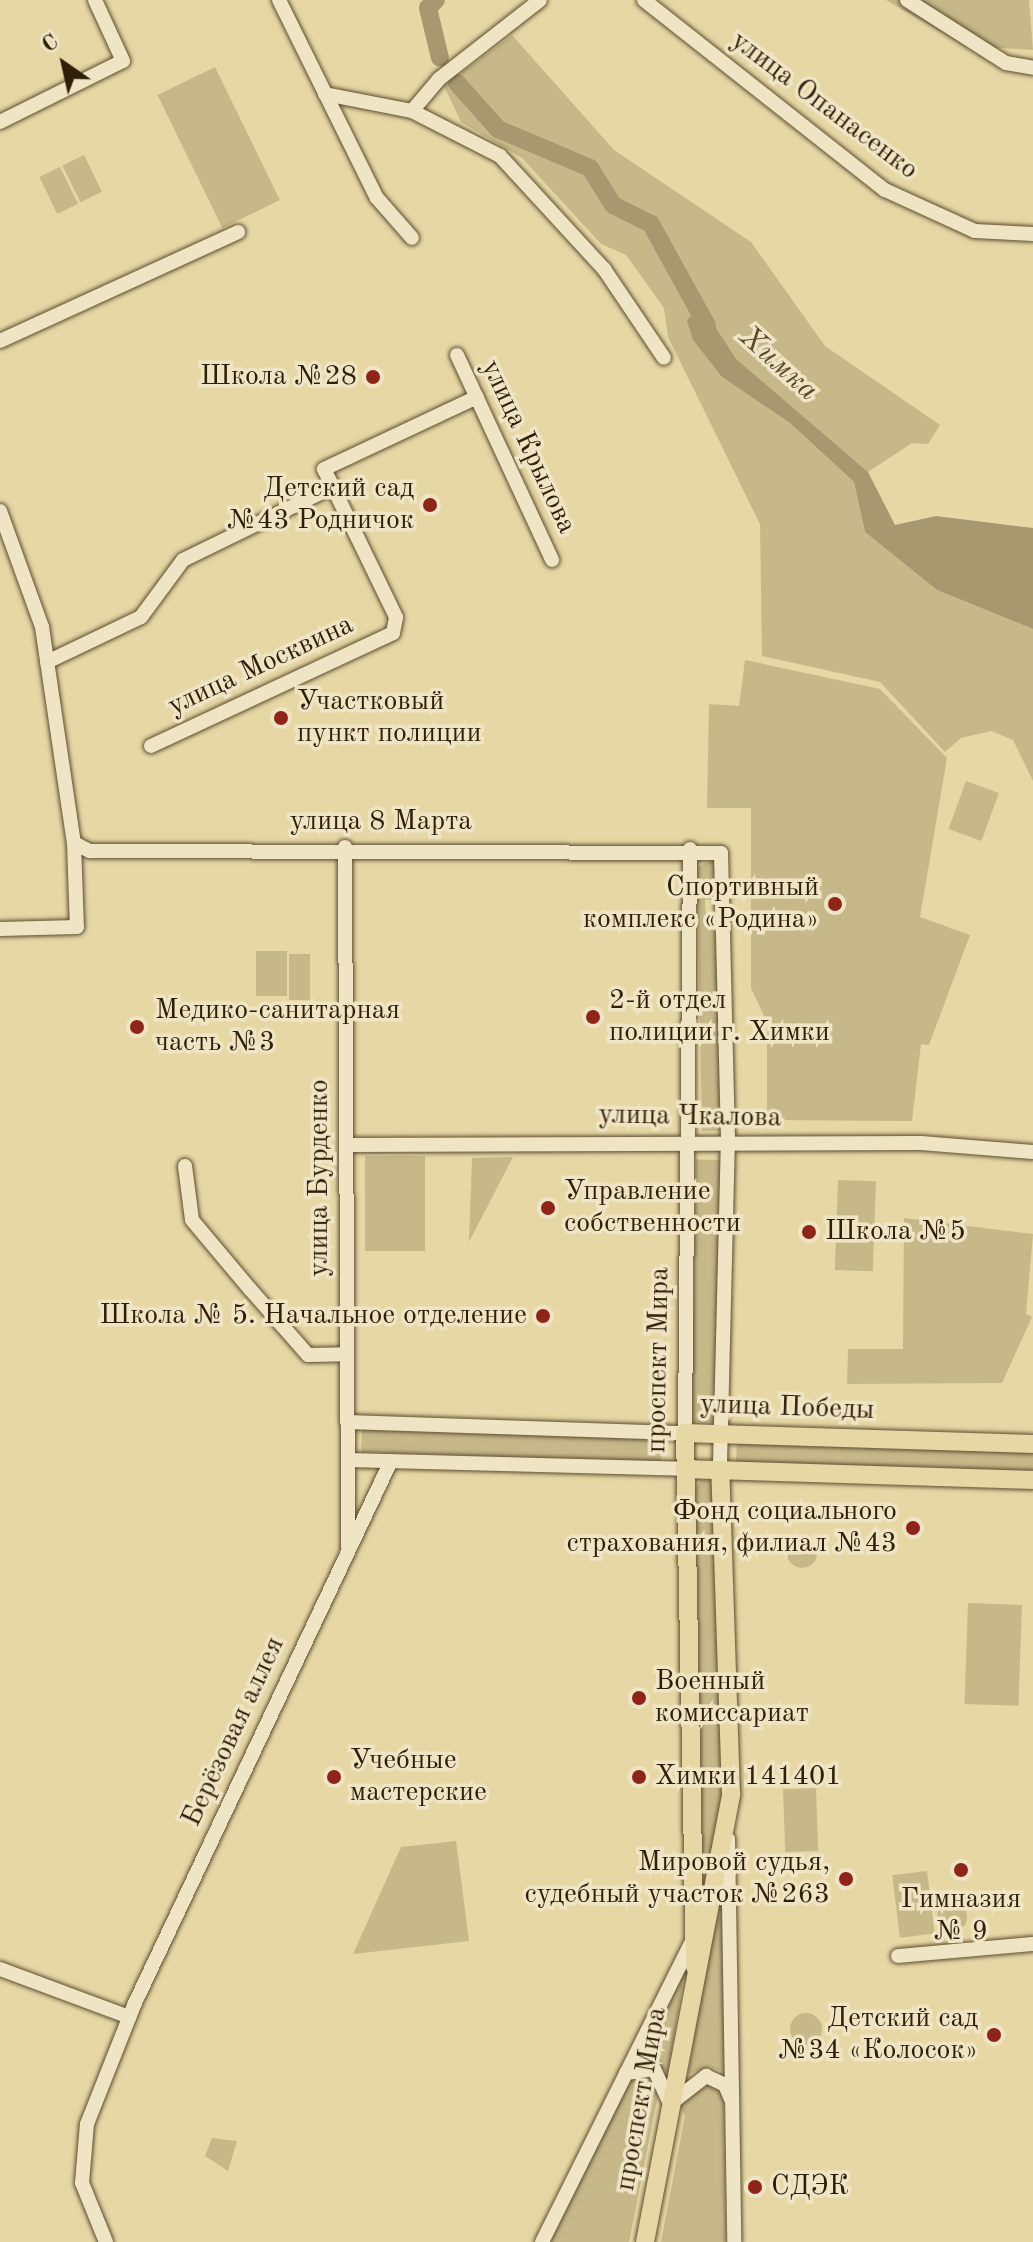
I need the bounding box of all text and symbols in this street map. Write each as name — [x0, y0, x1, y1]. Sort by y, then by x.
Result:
north arrow — [24, 24, 104, 104]
street label: улица Опанасенко — [724, 25, 924, 187]
text: С — [38, 31, 63, 57]
water label: Химка — [731, 319, 825, 409]
street label: улица Крылова — [473, 355, 583, 539]
place label: Школа №28 — [200, 360, 357, 394]
marker: Школа №28 — [364, 368, 382, 386]
place label: Детский сад №43 Родничок — [227, 472, 414, 538]
marker: Детский сад №43 Родничок — [421, 496, 439, 514]
street label: улица Москвина — [163, 608, 359, 724]
place label: Участковый пункт полиции — [297, 685, 482, 751]
marker: Участковый пункт полиции — [272, 709, 290, 727]
street label: улица 8 Марта — [290, 805, 472, 839]
place label: Спортивный комплекс «Родина» — [583, 871, 819, 937]
marker: Спортивный комплекс «Родина» — [826, 895, 844, 913]
place label: 2-й отдел полиции г. Химки — [609, 984, 830, 1050]
place label: Медико-санитарная часть №3 — [155, 994, 400, 1060]
marker: 2-й отдел полиции г. Химки — [584, 1008, 602, 1026]
marker: Медико-санитарная часть №3 — [126, 1016, 148, 1038]
street label: улица Бурденко — [303, 1079, 337, 1277]
street label: улица Чкалова — [598, 1099, 782, 1135]
place label: Управление собственности — [564, 1175, 741, 1241]
marker: Управление собственности — [539, 1199, 557, 1217]
place label: Школа №5 — [825, 1215, 966, 1249]
marker: Школа №5 — [800, 1223, 818, 1241]
street label: проспект Мира — [641, 1267, 677, 1453]
place label: Школа № 5. Начальное отделение — [99, 1299, 527, 1333]
marker: Школа № 5. Начальное отделение — [534, 1307, 552, 1325]
street label: улица Победы — [699, 1388, 875, 1428]
place label: Фонд социального страхования, филиал №43 — [567, 1495, 897, 1561]
marker: Фонд социального страхования, филиал №43 — [904, 1519, 922, 1537]
street label: Берёзовая аллея — [175, 1632, 293, 1832]
place label: Военный комиссариат — [655, 1665, 809, 1731]
marker: Военный комиссариат — [630, 1689, 648, 1707]
place label: Учебные мастерские — [350, 1744, 487, 1810]
place label: Химки 141401 — [655, 1760, 842, 1794]
marker: Учебные мастерские — [325, 1768, 343, 1786]
marker: Химки 141401 — [630, 1768, 648, 1786]
place label: Мировой судья, судебный участок №263 — [524, 1846, 830, 1912]
marker: Гимназия № 9 — [952, 1861, 970, 1879]
marker: Мировой судья, судебный участок №263 — [837, 1870, 855, 1888]
place label: Гимназия № 9 — [901, 1883, 1021, 1949]
place label: Детский сад №34 «Колосок» — [778, 2002, 978, 2068]
street label: проспект Мира — [609, 2004, 675, 2194]
marker: Детский сад №34 «Колосок» — [985, 2026, 1003, 2044]
place label: СДЭК — [771, 2170, 849, 2204]
marker: СДЭК — [746, 2178, 764, 2196]

